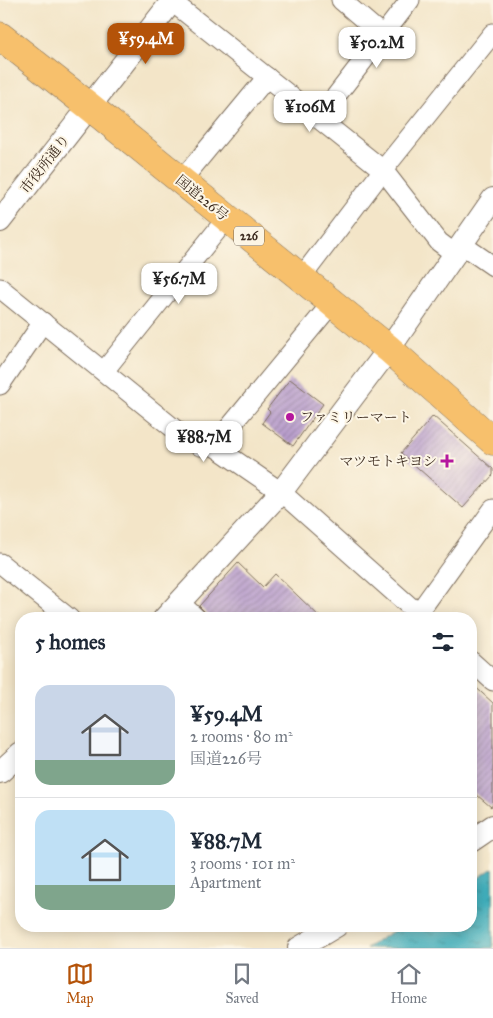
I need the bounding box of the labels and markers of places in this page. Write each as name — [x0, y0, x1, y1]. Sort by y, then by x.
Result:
pin: ¥59.4M — [105, 22, 187, 65]
pin: ¥50.2M — [336, 27, 418, 69]
pin: ¥106M — [275, 90, 345, 133]
pin: ¥56.7M — [138, 262, 220, 305]
place label: ファミリーマート — [300, 409, 412, 426]
marker: ファミリーマート — [284, 411, 296, 423]
pin: ¥88.7M — [163, 420, 245, 463]
place label: マツモトキヨシ — [339, 453, 437, 470]
marker: マツモトキヨシ — [441, 455, 453, 467]

